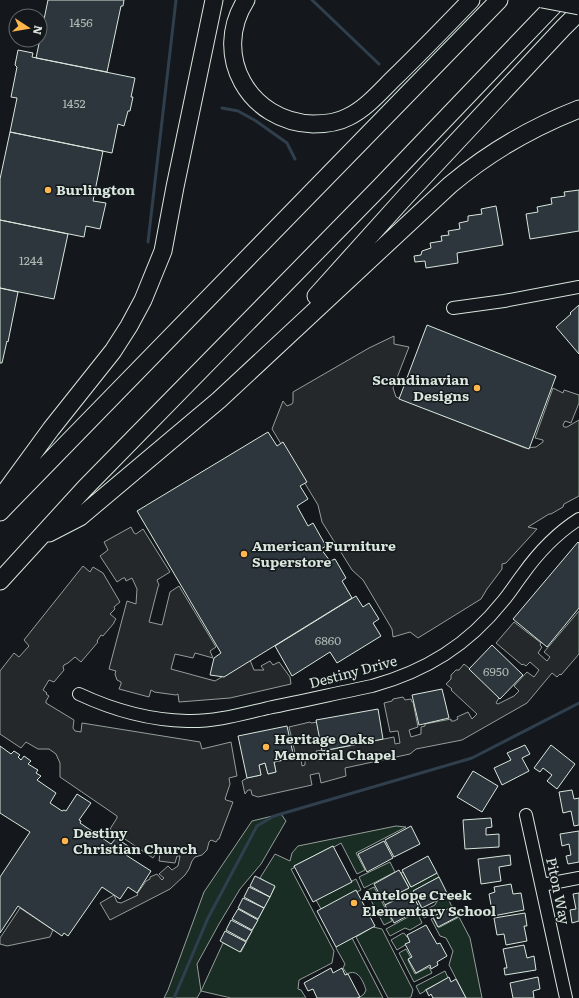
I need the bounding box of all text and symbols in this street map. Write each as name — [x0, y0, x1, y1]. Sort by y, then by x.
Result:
north arrow — [8, 8, 48, 48]
house number: 1456 — [69, 13, 93, 31]
text: N — [30, 24, 48, 36]
house number: 1452 — [62, 94, 86, 112]
place label: Burlington — [56, 179, 135, 199]
marker: Burlington — [43, 185, 53, 195]
house number: 1244 — [19, 251, 43, 269]
place label: Scandinavian Designs — [372, 369, 469, 405]
marker: Scandinavian Designs — [472, 383, 482, 393]
place label: American Furniture Superstore — [252, 535, 396, 571]
marker: American Furniture Superstore — [239, 549, 249, 559]
house number: 6860 — [315, 631, 341, 649]
street label: Destiny Drive — [306, 650, 399, 692]
house number: 6950 — [483, 662, 509, 680]
place label: Heritage Oaks Memorial Chapel — [274, 728, 396, 764]
marker: Heritage Oaks Memorial Chapel — [261, 742, 271, 752]
place label: Destiny Christian Church — [73, 822, 197, 858]
marker: Destiny Christian Church — [60, 836, 70, 846]
street label: Piton Way — [542, 855, 576, 927]
place label: Antelope Creek Elementary School — [362, 884, 496, 920]
marker: Antelope Creek Elementary School — [349, 898, 359, 908]

